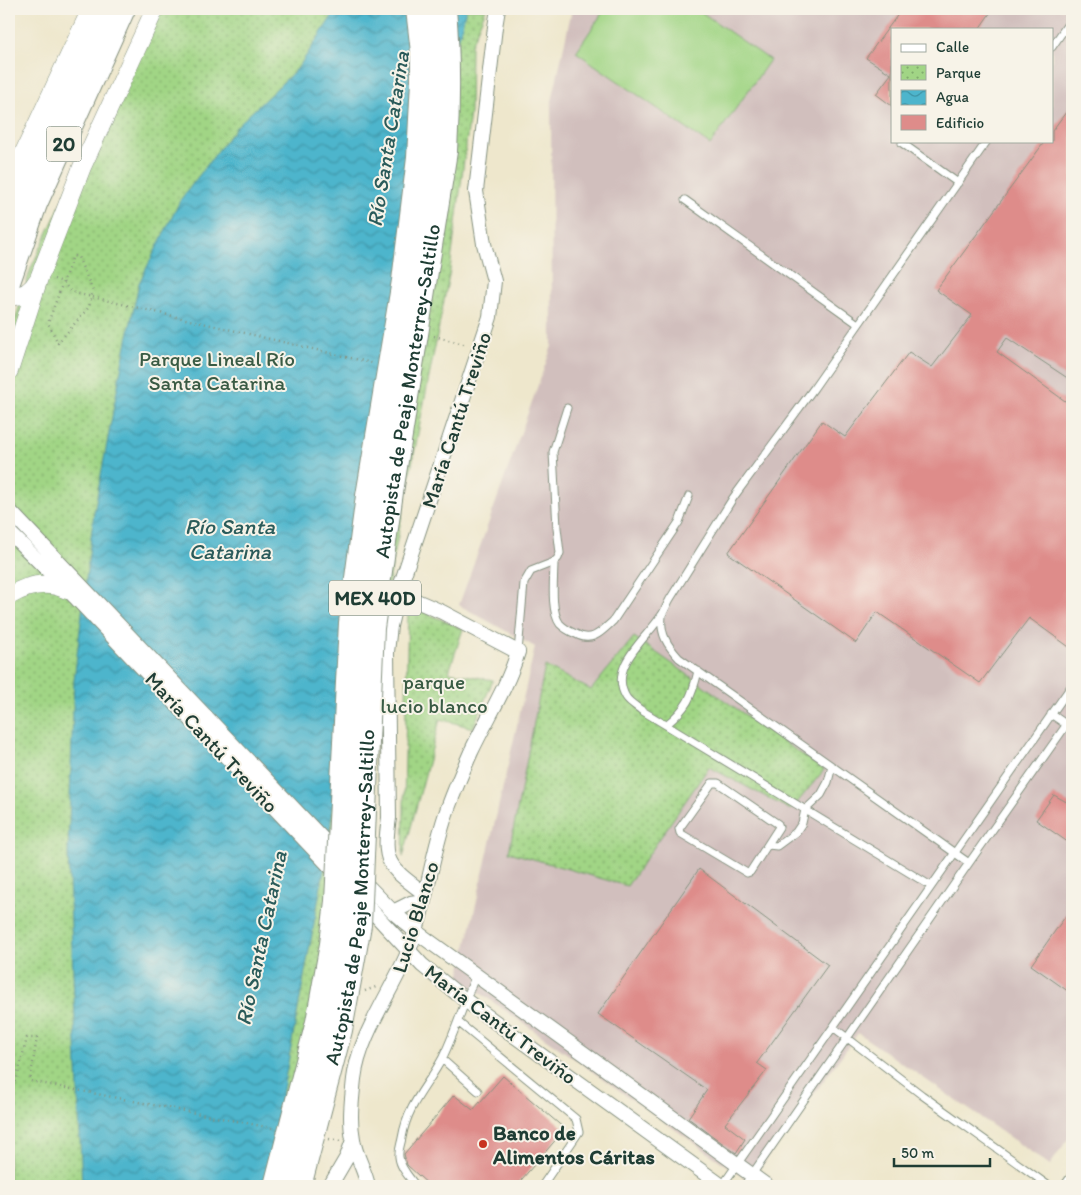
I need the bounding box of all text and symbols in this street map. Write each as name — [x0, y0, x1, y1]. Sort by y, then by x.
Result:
legend — [891, 28, 1054, 142]
text: Calle — [936, 38, 969, 56]
water label: Río Santa Catarina — [361, 49, 415, 229]
text: Parque — [936, 64, 981, 82]
text: Agua — [936, 88, 970, 106]
text: Edificio — [936, 114, 984, 132]
road number: 20 — [46, 126, 82, 162]
street label: Autopista de Peaje Monterrey-Saltillo — [368, 222, 445, 560]
street label: María Cantú Treviño — [416, 329, 496, 511]
park label: Parque Lineal Río Santa Catarina — [139, 346, 295, 395]
water label: Río Santa Catarina — [185, 513, 276, 565]
road number: MEX 40D — [329, 580, 421, 616]
street label: María Cantú Treviño — [140, 666, 284, 818]
park label: parque lucio blanco — [380, 669, 488, 718]
street label: Autopista de Peaje Monterrey-Saltillo — [318, 729, 379, 1067]
water label: Río Santa Catarina — [229, 848, 293, 1028]
street label: Lucio Blanco — [386, 858, 444, 976]
street label: María Cantú Treviño — [420, 959, 582, 1089]
place label: Banco de Alimentos Cáritas — [492, 1120, 655, 1169]
scale bar — [894, 1135, 990, 1167]
marker: Banco de Alimentos Cáritas — [477, 1138, 489, 1150]
text: 50 m — [901, 1144, 934, 1162]

